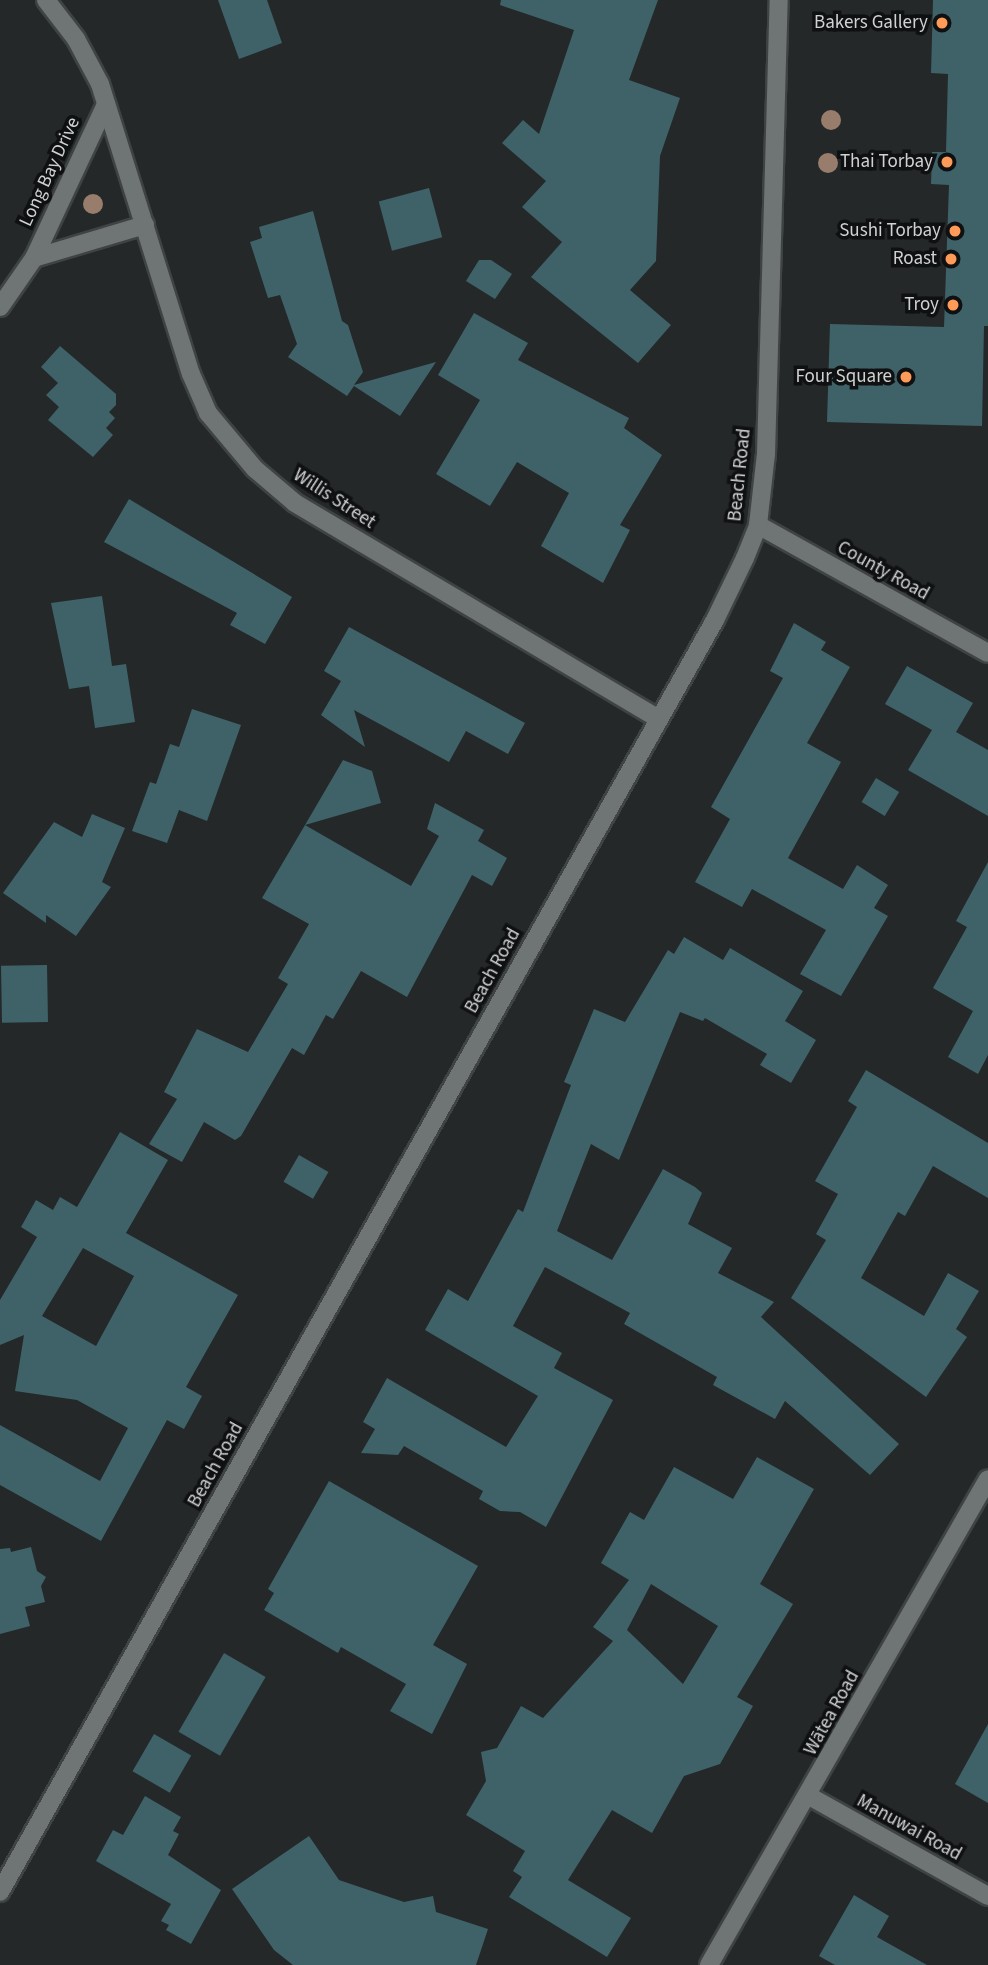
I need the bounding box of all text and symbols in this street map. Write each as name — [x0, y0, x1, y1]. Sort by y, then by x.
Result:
place label: Bakers Gallery — [814, 12, 928, 34]
marker: Bakers Gallery — [934, 15, 950, 31]
street label: Long Bay Drive — [15, 114, 85, 230]
place label: Thai Torbay — [840, 151, 933, 173]
marker: Thai Torbay — [939, 154, 955, 170]
place label: Sushi Torbay — [839, 220, 941, 242]
marker: Sushi Torbay — [947, 223, 963, 239]
place label: Roast — [893, 248, 937, 270]
marker: Roast — [943, 251, 959, 267]
place label: Troy — [904, 294, 939, 316]
marker: Troy — [945, 297, 961, 313]
place label: Four Square — [795, 366, 892, 388]
marker: Four Square — [898, 369, 914, 385]
street label: Beach Road — [724, 427, 756, 523]
street label: Willis Street — [289, 464, 379, 534]
street label: County Road — [833, 536, 933, 606]
street label: Beach Road — [460, 925, 526, 1017]
street label: Beach Road — [183, 1419, 249, 1511]
street label: Wātea Road — [799, 1667, 865, 1759]
street label: Manuwai Road — [853, 1790, 965, 1866]

